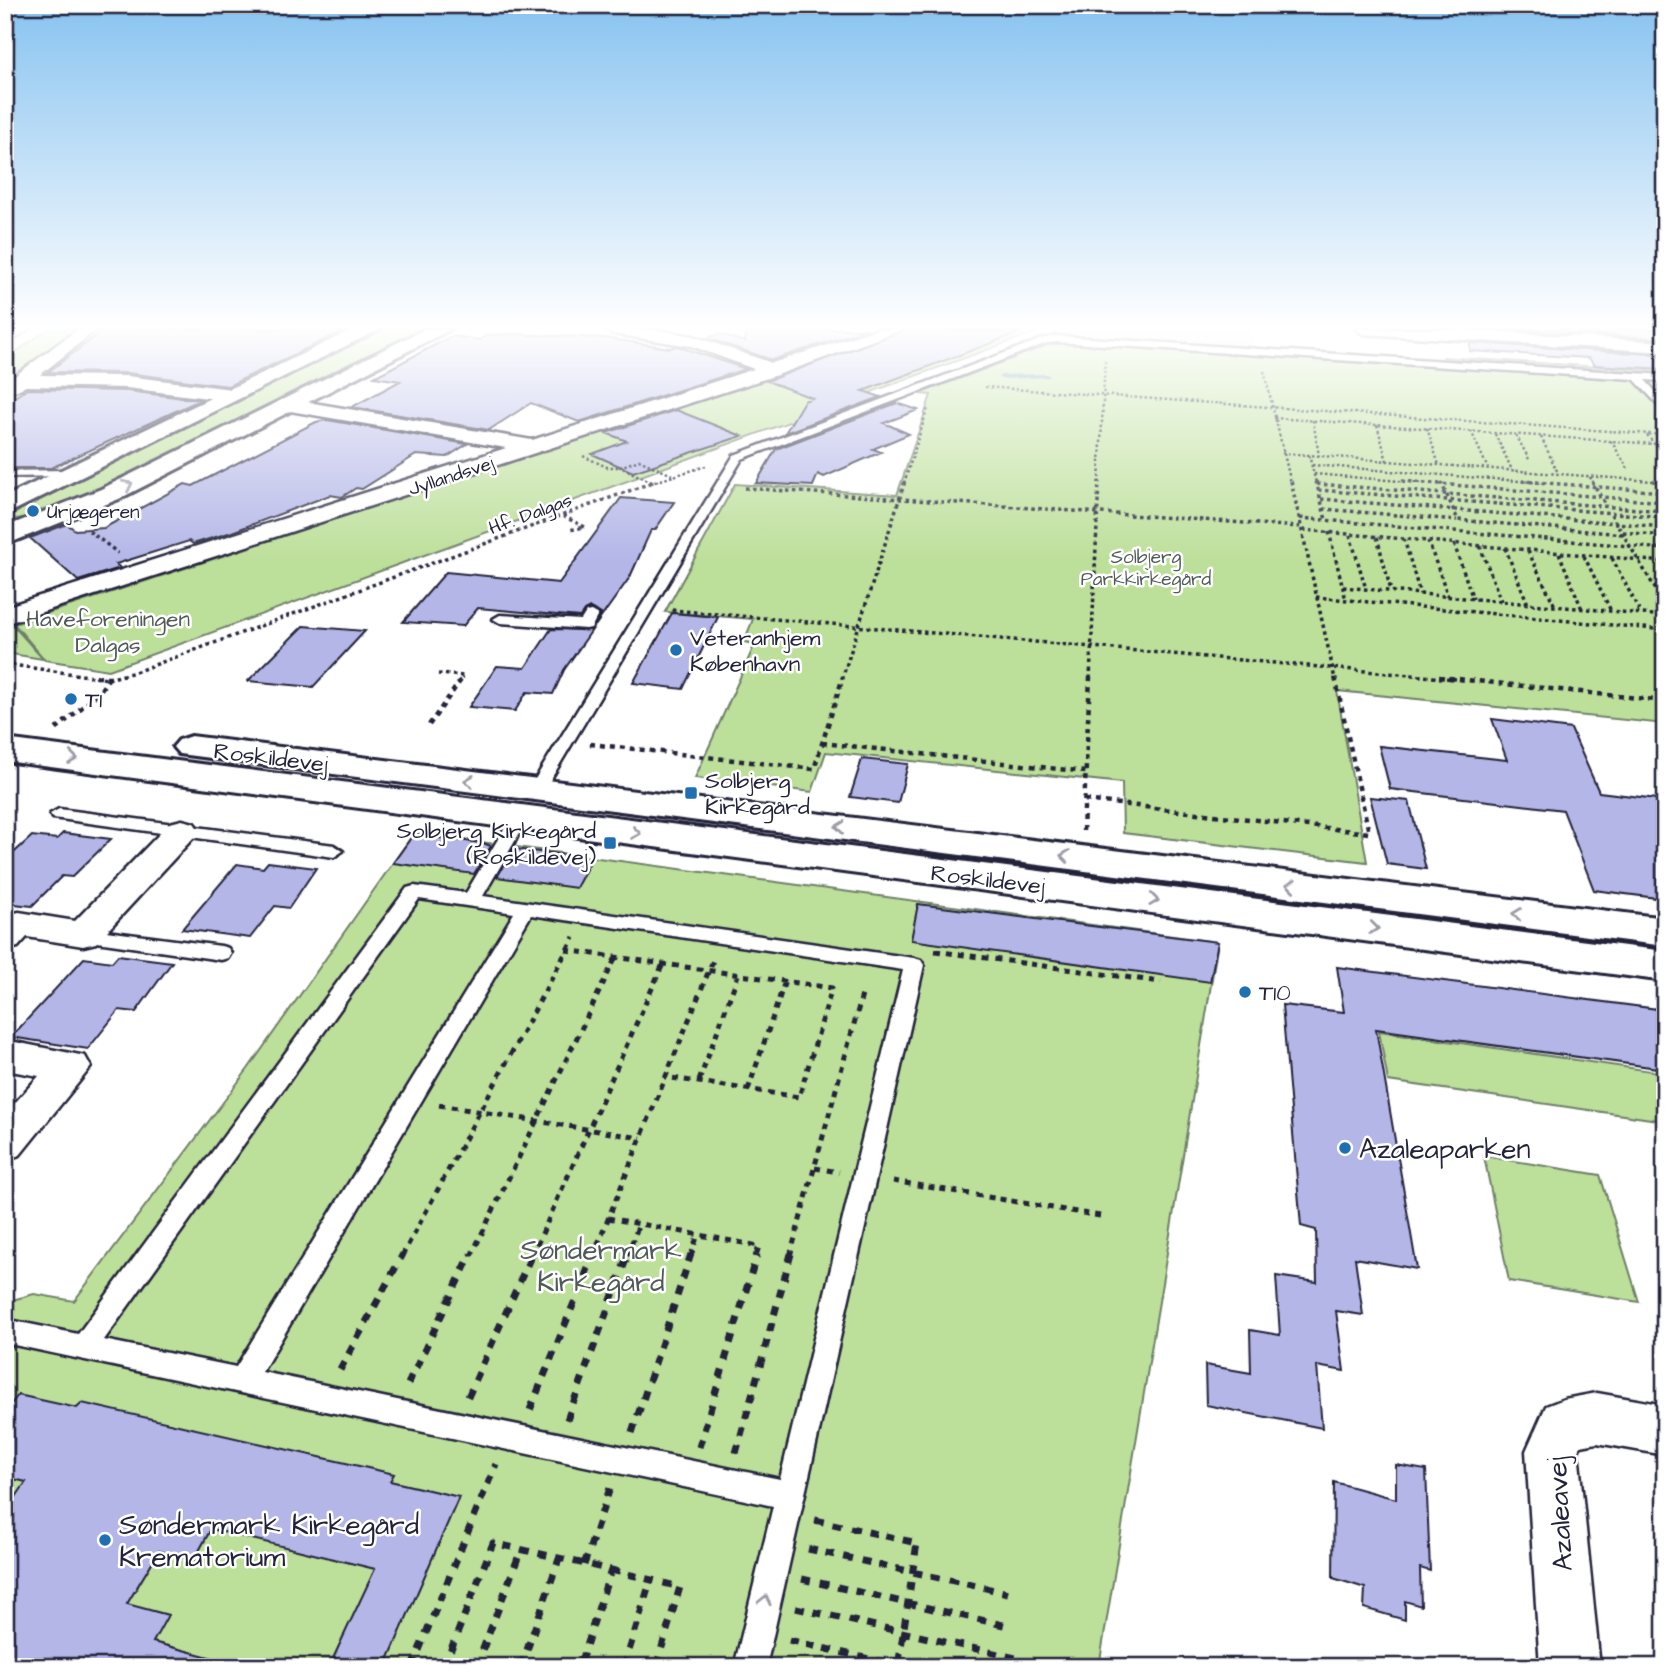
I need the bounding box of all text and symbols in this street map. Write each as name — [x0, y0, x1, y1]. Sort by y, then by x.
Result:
street label: Jyllandsvej — [405, 450, 499, 504]
one-way arrow — [121, 480, 133, 494]
street label: Hf. Dalgas — [485, 487, 576, 543]
place label: Urjægeren — [47, 499, 139, 527]
marker: Urjægeren — [25, 503, 41, 519]
park label: Solbjerg Parkkirkegård — [1081, 544, 1212, 594]
park label: Haveforeningen Dalgas — [26, 603, 190, 662]
place label: Veteranhjem København — [690, 622, 820, 680]
marker: Veteranhjem København — [668, 642, 684, 658]
place label: T1 — [85, 684, 102, 716]
marker: T1 — [63, 691, 79, 707]
street label: Roskildevej — [212, 735, 330, 781]
one-way arrow — [67, 751, 79, 766]
place label: Solbjerg Kirkegård — [705, 765, 810, 824]
one-way arrow — [463, 773, 475, 788]
marker: Solbjerg Kirkegård — [683, 785, 699, 801]
place label: Solbjerg Kirkegård (Roskildevej) — [397, 815, 596, 873]
one-way arrow — [834, 820, 846, 835]
one-way arrow — [631, 825, 642, 840]
marker: Solbjerg Kirkegård (Roskildevej) — [602, 835, 618, 851]
one-way arrow — [1060, 848, 1071, 863]
street label: Roskildevej — [929, 857, 1047, 903]
one-way arrow — [1285, 878, 1297, 893]
one-way arrow — [1148, 892, 1159, 907]
one-way arrow — [1511, 907, 1522, 922]
one-way arrow — [1368, 920, 1380, 935]
place label: T10 — [1259, 977, 1291, 1009]
marker: T10 — [1237, 984, 1253, 1000]
place label: Azaleaparken — [1359, 1130, 1530, 1169]
marker: Azaleaparken — [1337, 1140, 1353, 1156]
park label: Søndermark Kirkegård — [520, 1231, 682, 1303]
street label: Azaleavej — [1538, 1456, 1583, 1572]
place label: Søndermark Kirkegård Krematorium — [119, 1506, 419, 1577]
marker: Søndermark Kirkegård Krematorium — [97, 1532, 113, 1548]
one-way arrow — [757, 1594, 772, 1606]

